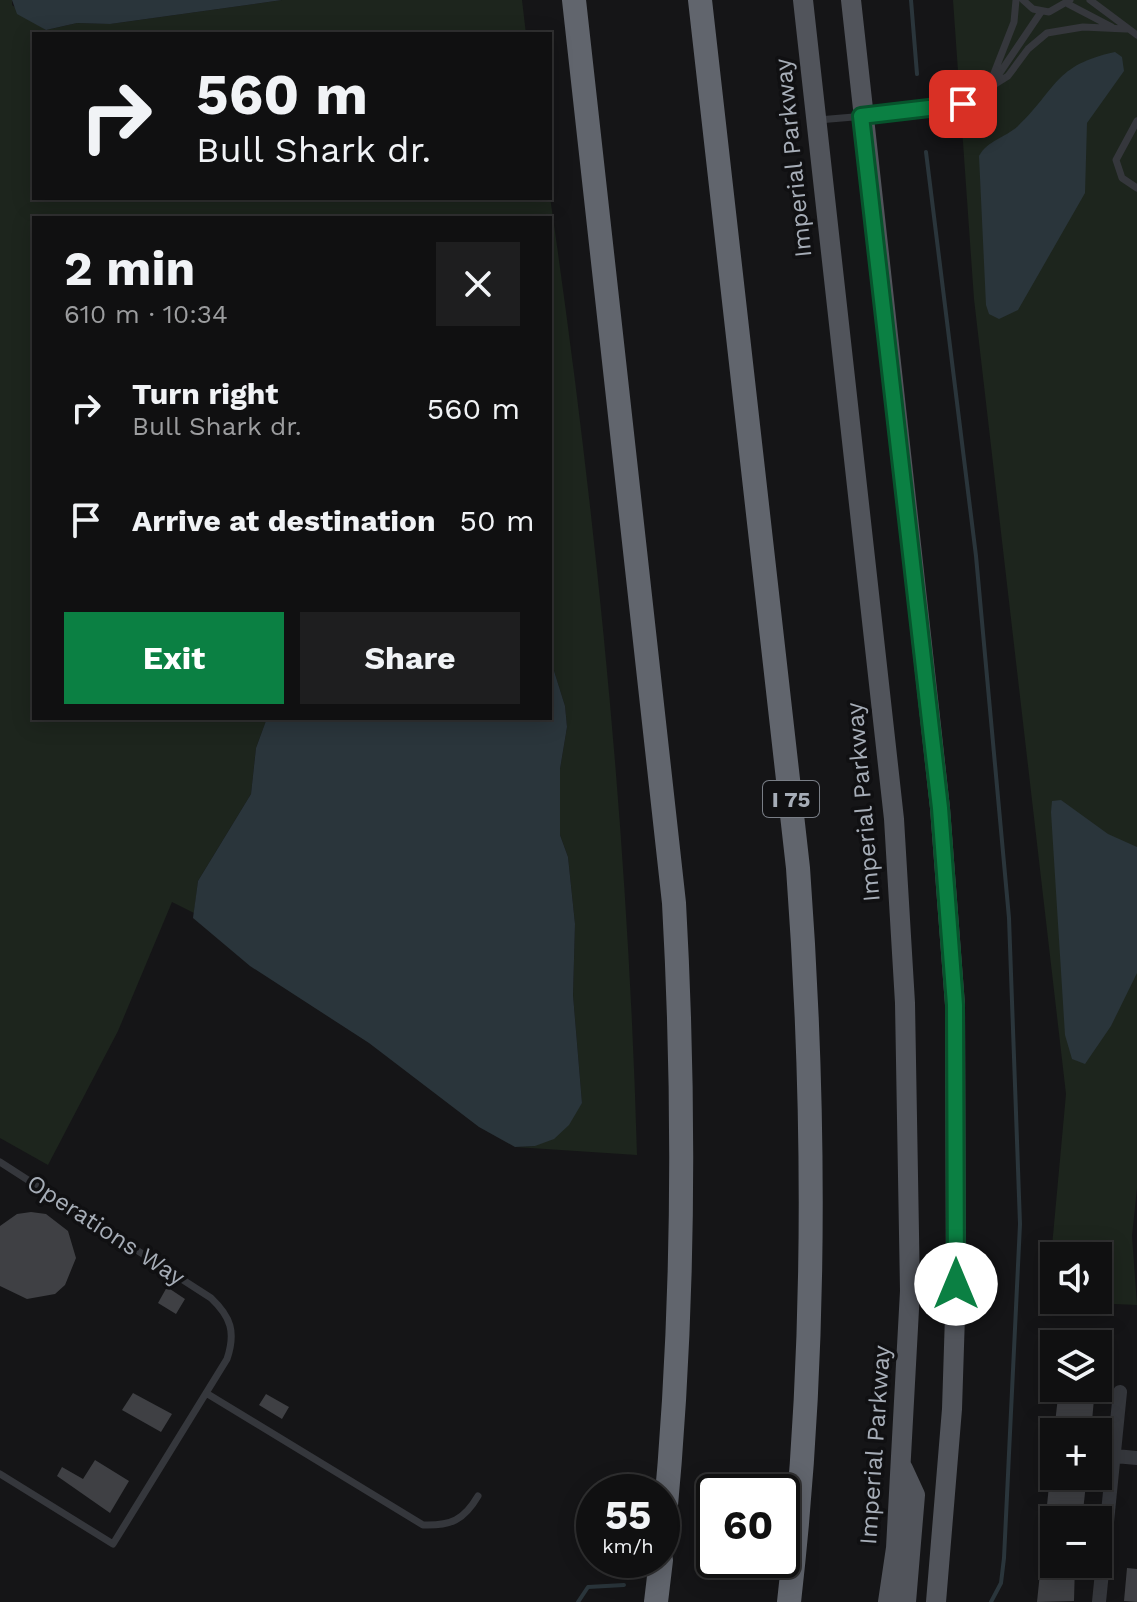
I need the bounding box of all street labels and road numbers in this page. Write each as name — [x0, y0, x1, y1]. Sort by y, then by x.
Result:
street label: Imperial Parkway — [769, 57, 817, 259]
street label: Imperial Parkway — [840, 701, 886, 903]
road number: I 75 — [763, 781, 819, 817]
street label: Operations Way — [22, 1169, 191, 1292]
street label: Imperial Parkway — [854, 1344, 896, 1546]

